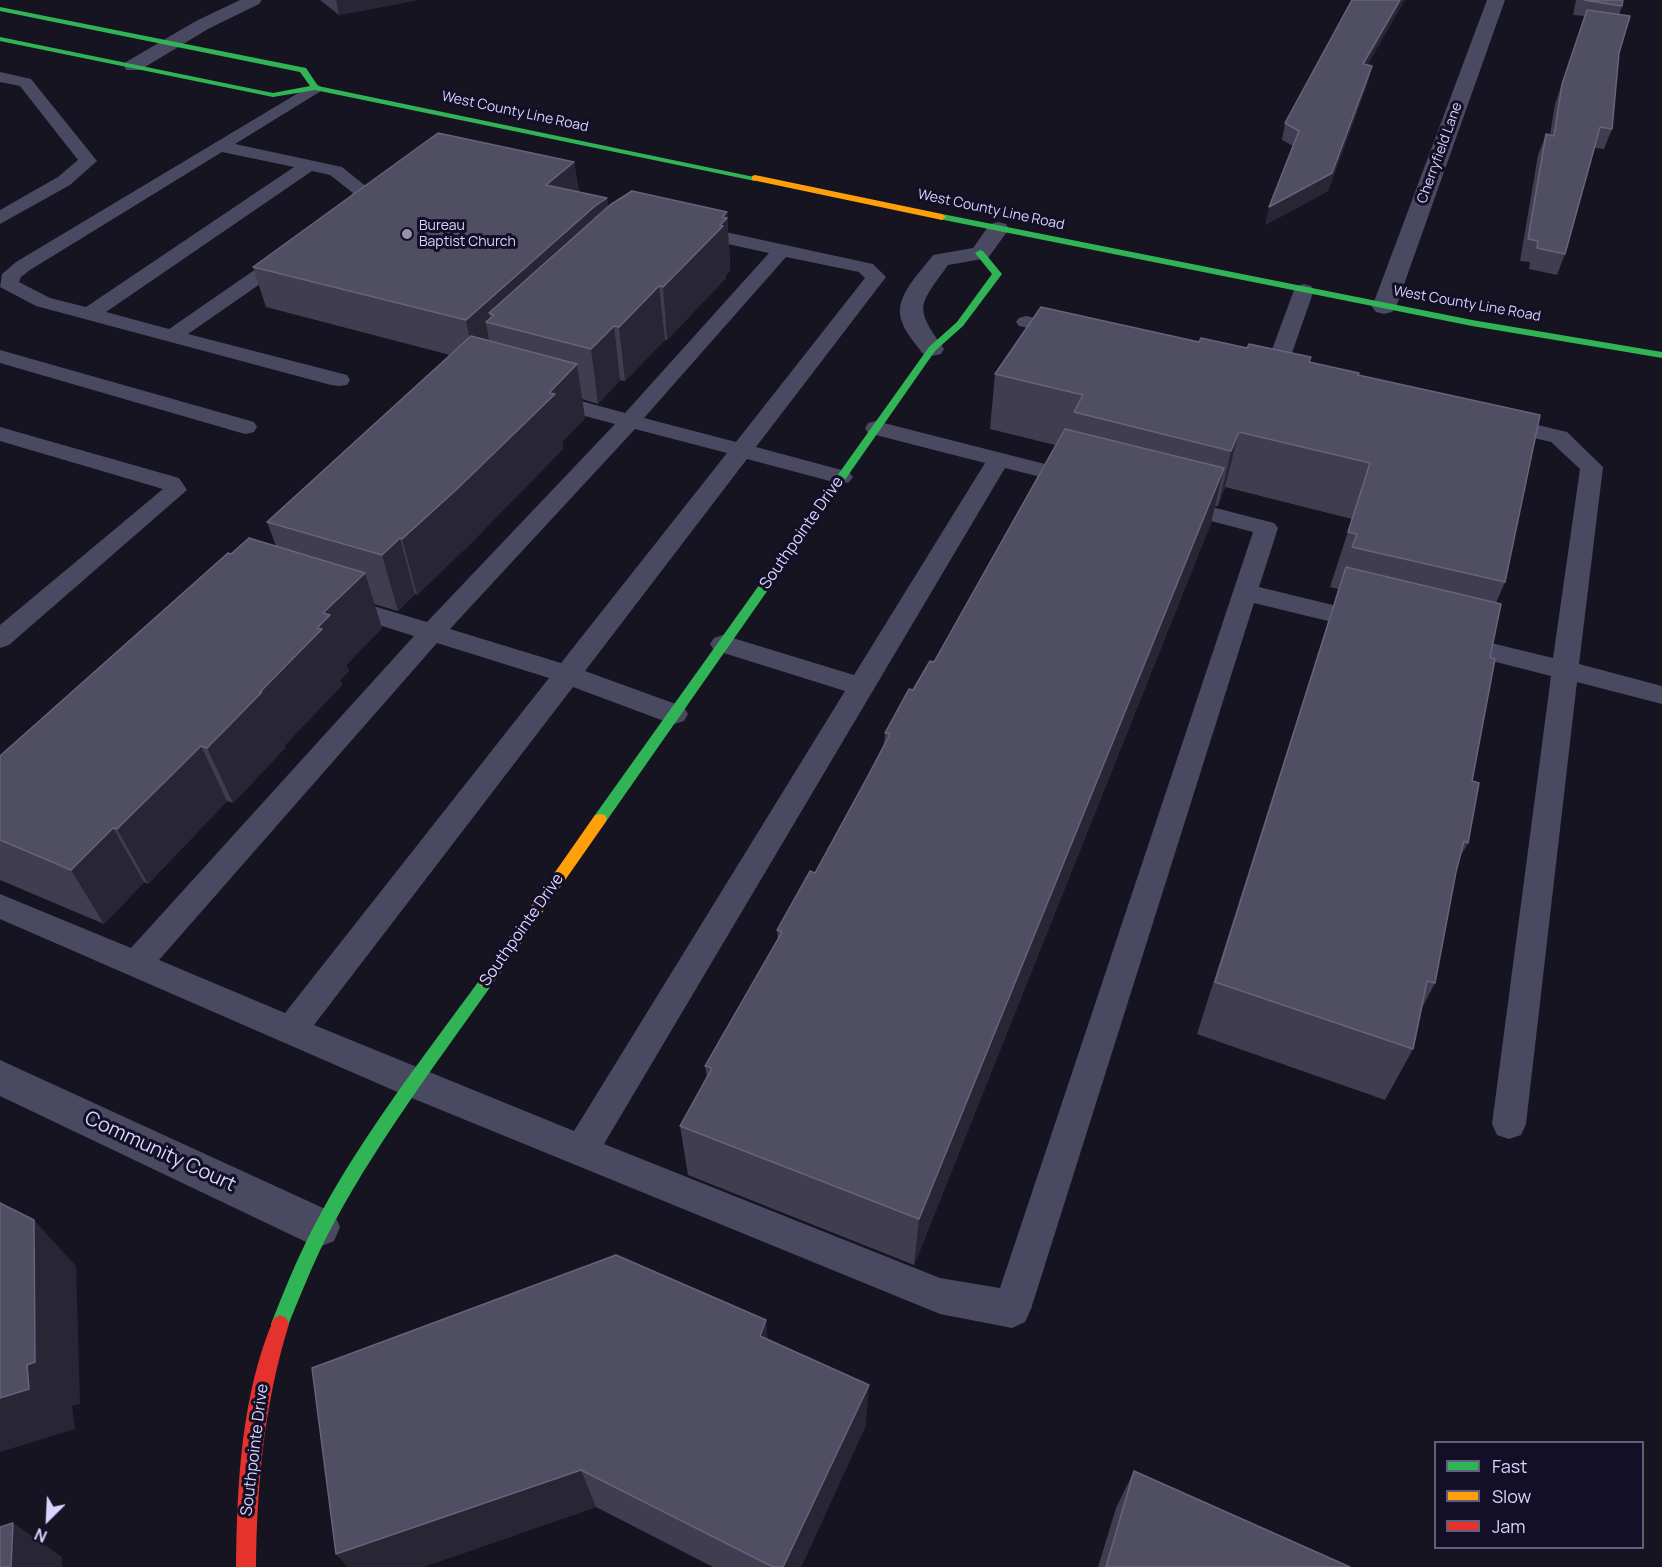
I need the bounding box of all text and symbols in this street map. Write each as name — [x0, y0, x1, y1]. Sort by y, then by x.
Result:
street label: West County Line Road — [440, 88, 590, 136]
street label: Cherryfield Lane — [1414, 100, 1466, 206]
street label: West County Line Road — [916, 186, 1066, 234]
place label: Bureau Baptist Church — [419, 218, 516, 250]
marker: Bureau Baptist Church — [400, 227, 414, 241]
street label: West County Line Road — [1392, 283, 1542, 325]
street label: Southpointe Drive — [756, 473, 848, 593]
street label: Southpointe Drive — [476, 870, 568, 990]
street label: Community Court — [81, 1106, 239, 1198]
street label: Southpointe Drive — [237, 1383, 273, 1517]
legend — [1434, 1441, 1644, 1549]
text: Fast — [1492, 1454, 1527, 1478]
text: Slow — [1492, 1484, 1531, 1508]
north arrow — [18, 1489, 78, 1549]
text: Jam — [1492, 1514, 1526, 1538]
text: N — [31, 1523, 50, 1548]

